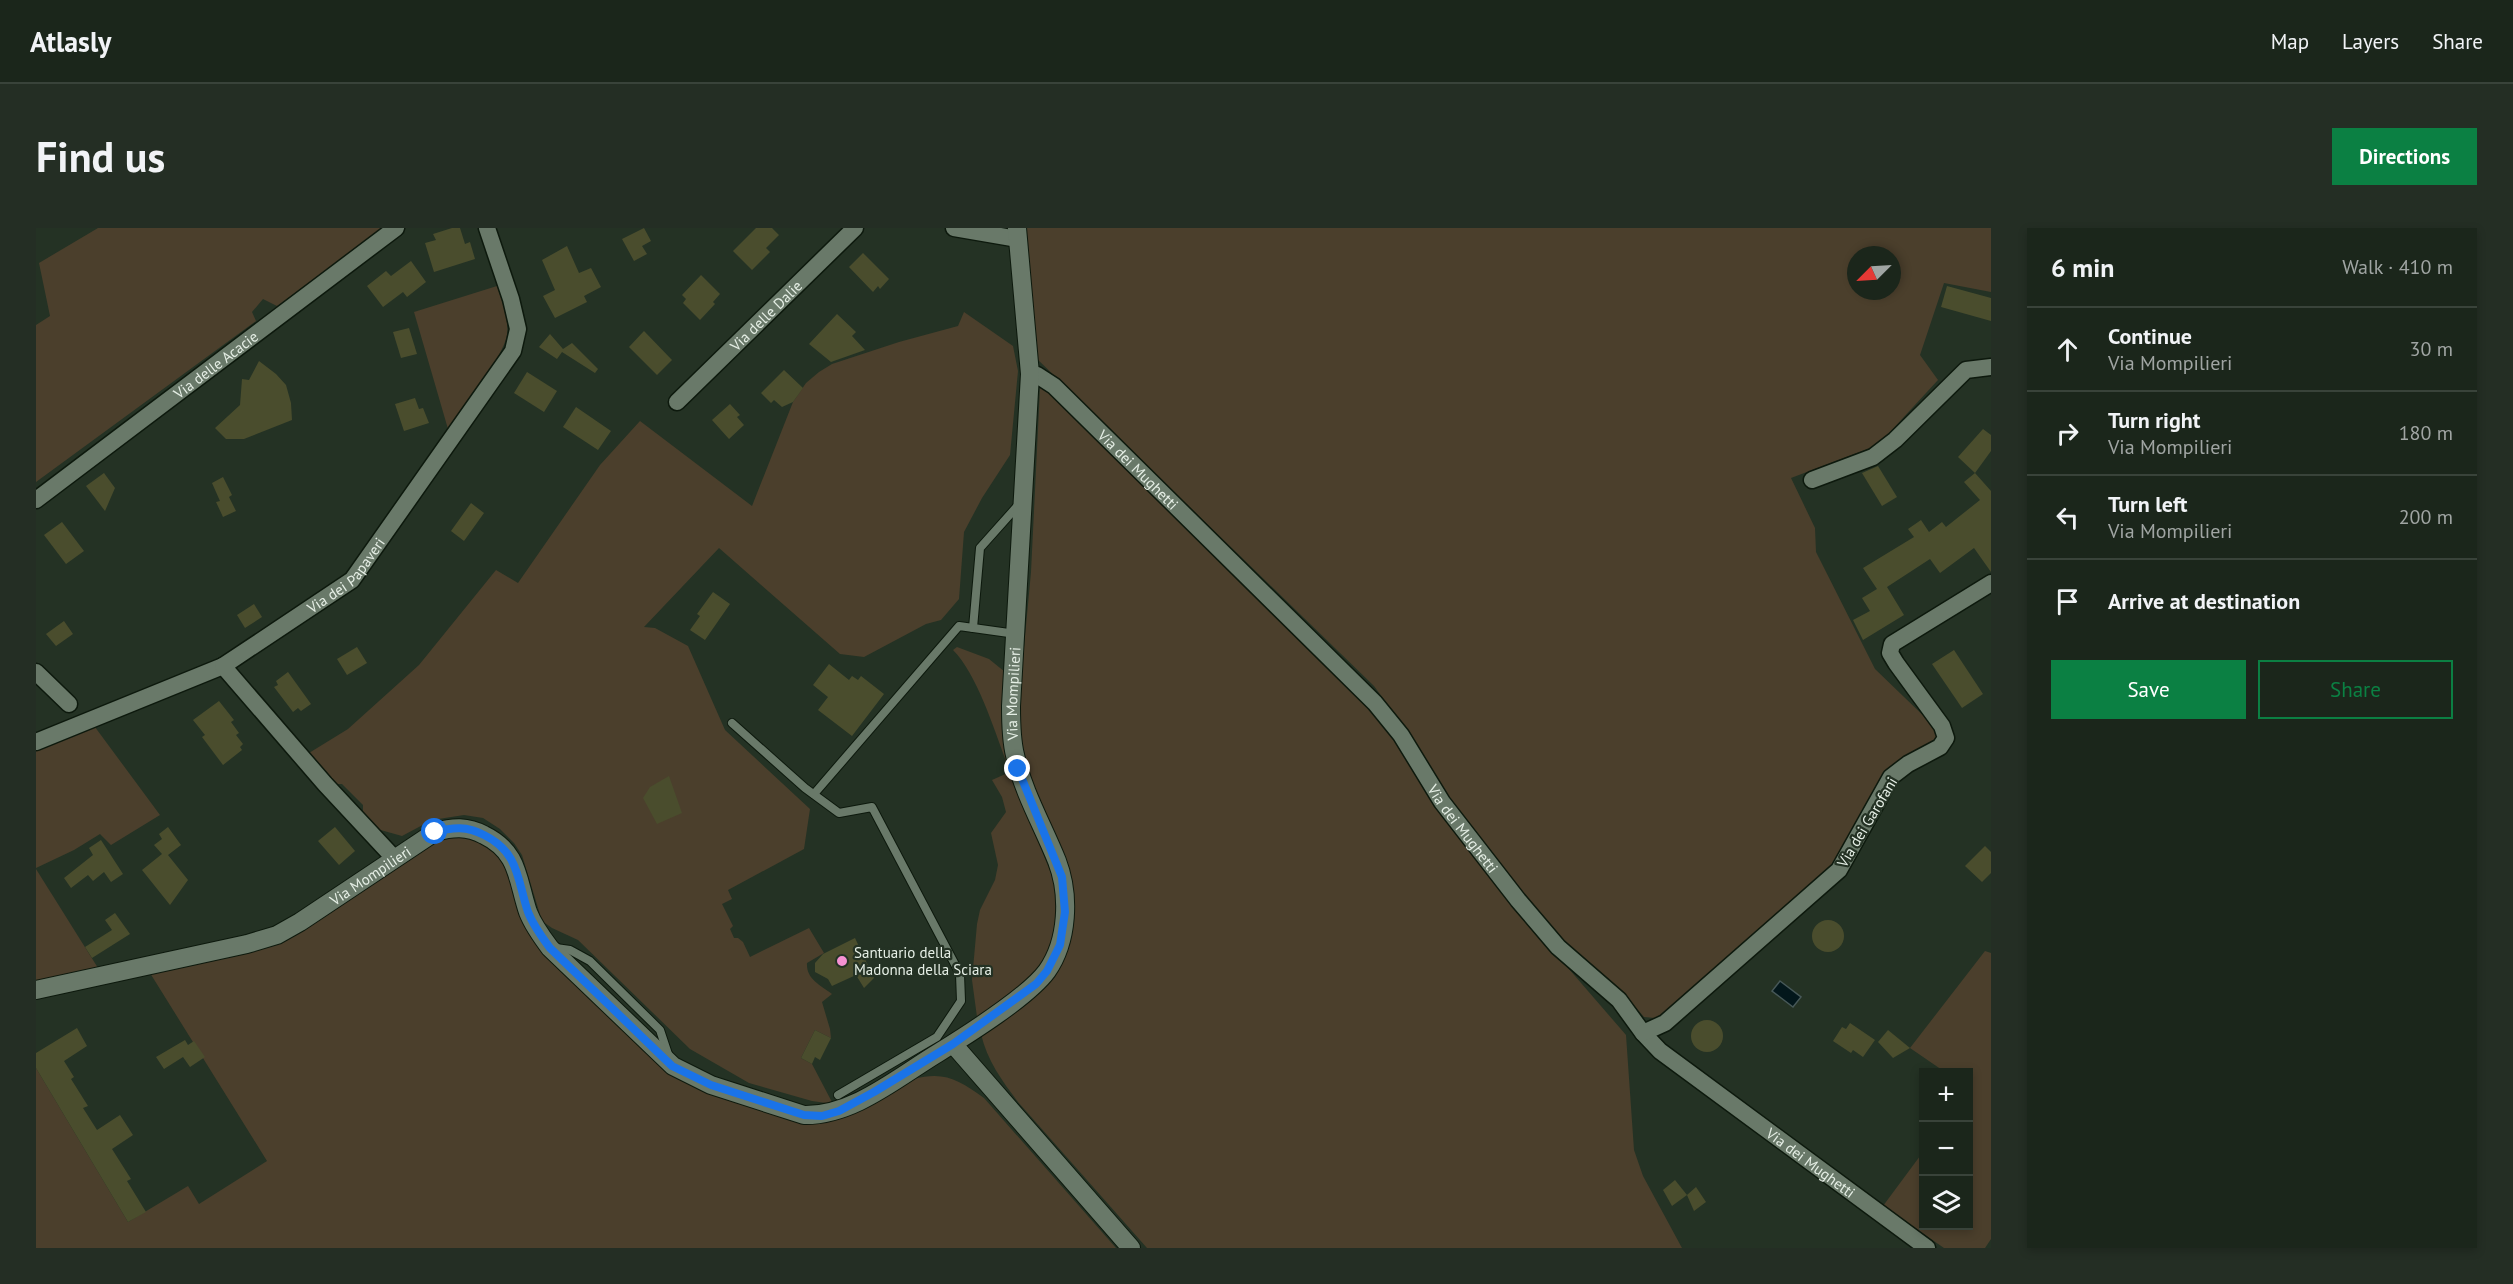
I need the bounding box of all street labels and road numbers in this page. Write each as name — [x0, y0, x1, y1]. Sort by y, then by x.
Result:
street label: Via delle Dalie — [725, 276, 806, 355]
street label: Via delle Acacie — [169, 326, 262, 403]
street label: Via dei Mughetti — [1093, 425, 1183, 513]
street label: Via dei Papaveri — [302, 534, 389, 618]
street label: Via Mompilieri — [1001, 646, 1024, 742]
street label: Via dei Garofani — [1832, 774, 1901, 871]
street label: Via dei Mughetti — [1423, 780, 1503, 876]
street label: Via Mompilieri — [325, 841, 414, 910]
street label: Via dei Mughetti — [1762, 1123, 1859, 1201]

